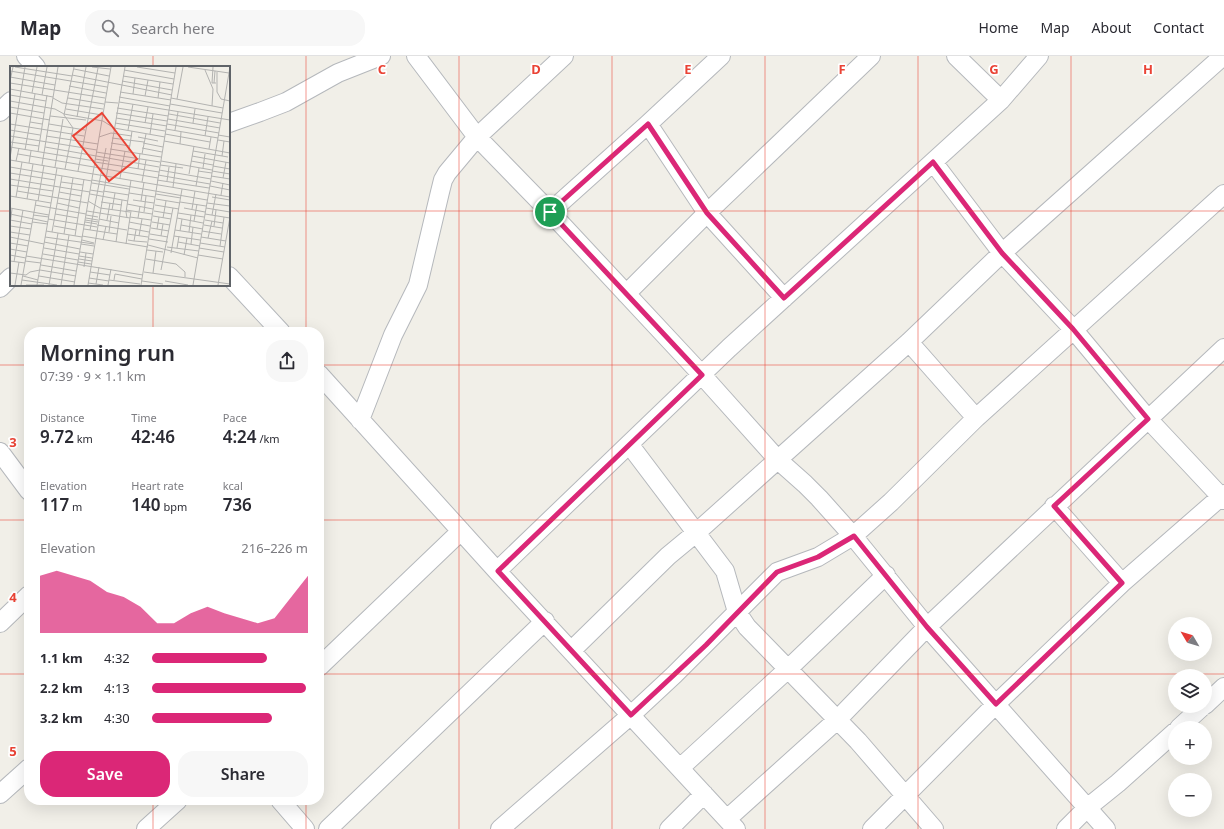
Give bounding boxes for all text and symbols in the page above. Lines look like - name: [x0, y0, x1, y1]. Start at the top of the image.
- search box: [85, 10, 365, 46]
- text: Map: [20, 15, 61, 41]
- icon: search: [99, 17, 121, 39]
- text: Search here: [131, 18, 215, 38]
- text: Home: [979, 18, 1018, 37]
- text: Map: [1040, 18, 1070, 37]
- text: About: [1092, 18, 1131, 37]
- text: Contact: [1153, 18, 1204, 37]
- text: C: [378, 60, 386, 78]
- text: D: [531, 60, 541, 78]
- text: E: [684, 60, 692, 78]
- text: F: [838, 60, 846, 78]
- text: G: [989, 60, 999, 78]
- text: H: [1143, 60, 1153, 78]
- inset map: [10, 66, 230, 286]
- pin: [533, 195, 567, 229]
- icon: arrive: [539, 201, 561, 223]
- text: Morning run: [40, 337, 175, 367]
- button: share: [266, 340, 308, 382]
- text: 07:39 · 9 × 1.1 km: [40, 367, 146, 385]
- text: Distance: [40, 410, 85, 425]
- text: Time: [131, 410, 157, 425]
- text: Pace: [223, 410, 247, 425]
- text: 9.72: [40, 425, 74, 448]
- text: 42:46: [131, 425, 175, 448]
- text: 4:24: [223, 425, 257, 448]
- text: km: [74, 431, 93, 446]
- text: /km: [257, 431, 280, 446]
- text: 3: [9, 433, 17, 451]
- text: Elevation: [40, 478, 87, 493]
- text: Heart rate: [131, 478, 184, 493]
- text: kcal: [223, 478, 243, 493]
- text: 117: [40, 493, 69, 516]
- text: 140: [131, 493, 161, 516]
- text: 736: [223, 493, 252, 516]
- text: m: [69, 499, 82, 514]
- text: bpm: [161, 499, 187, 514]
- text: Elevation: [40, 539, 96, 557]
- text: 216–226 m: [241, 539, 308, 557]
- text: 4: [9, 588, 17, 606]
- north arrow: [1168, 617, 1212, 661]
- map controls: [1168, 617, 1212, 817]
- text: 1.1 km: [40, 649, 83, 667]
- text: 4:32: [104, 649, 130, 667]
- button: layers: [1168, 669, 1212, 713]
- text: 2.2 km: [40, 679, 83, 697]
- text: 4:13: [104, 679, 130, 697]
- text: 3.2 km: [40, 709, 83, 727]
- text: 4:30: [104, 709, 130, 727]
- button: +: [1168, 721, 1212, 765]
- text: 5: [9, 742, 17, 760]
- button: Save: [40, 751, 170, 797]
- button: Share: [178, 751, 308, 797]
- button: −: [1168, 773, 1212, 817]

